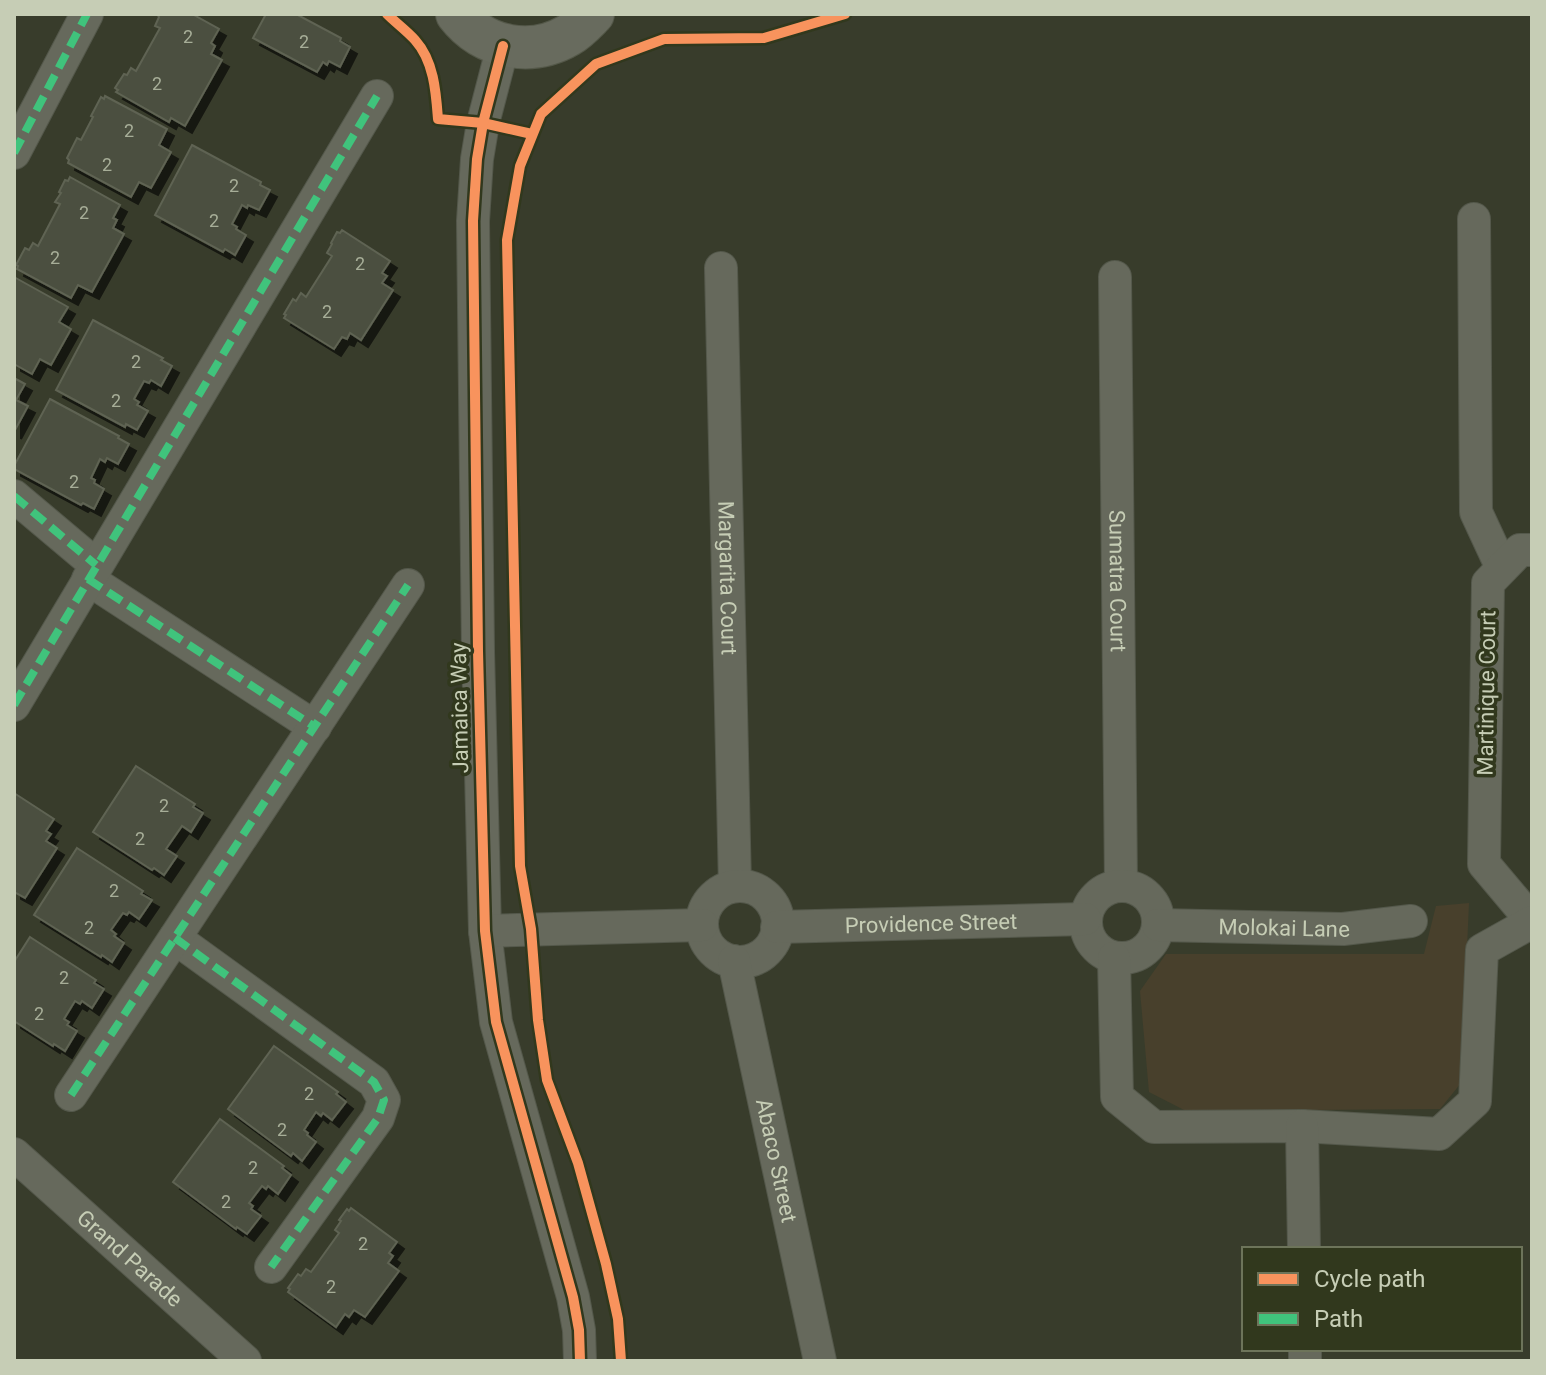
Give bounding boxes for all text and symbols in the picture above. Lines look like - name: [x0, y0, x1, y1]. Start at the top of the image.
- house number: 2: [183, 26, 193, 47]
- house number: 2: [299, 31, 309, 52]
- house number: 2: [152, 73, 162, 94]
- house number: 2: [124, 120, 134, 141]
- house number: 2: [102, 154, 112, 175]
- house number: 2: [229, 175, 239, 196]
- house number: 2: [79, 202, 89, 223]
- house number: 2: [209, 210, 219, 231]
- house number: 2: [50, 247, 60, 268]
- house number: 2: [355, 253, 365, 274]
- house number: 2: [322, 301, 332, 322]
- house number: 2: [131, 351, 141, 372]
- house number: 2: [111, 390, 121, 411]
- house number: 2: [69, 471, 79, 492]
- street label: Margarita Court: [713, 500, 742, 655]
- street label: Sumatra Court: [1104, 510, 1131, 652]
- street label: Martinique Court: [1473, 610, 1500, 776]
- street label: Jamaica Way: [446, 642, 473, 774]
- house number: 2: [159, 795, 169, 816]
- house number: 2: [135, 828, 145, 849]
- house number: 2: [109, 880, 119, 901]
- street label: Providence Street: [844, 909, 1018, 938]
- street label: Molokai Lane: [1218, 914, 1351, 943]
- house number: 2: [84, 917, 94, 938]
- house number: 2: [59, 967, 69, 988]
- house number: 2: [34, 1003, 44, 1024]
- house number: 2: [304, 1083, 314, 1104]
- street label: Abaco Street: [751, 1096, 802, 1225]
- house number: 2: [277, 1119, 287, 1140]
- house number: 2: [248, 1157, 258, 1178]
- house number: 2: [221, 1191, 231, 1212]
- street label: Grand Parade: [72, 1205, 188, 1312]
- house number: 2: [358, 1233, 368, 1254]
- legend: [1242, 1247, 1522, 1351]
- text: Cycle path: [1314, 1265, 1426, 1293]
- house number: 2: [326, 1276, 336, 1297]
- text: Path: [1314, 1305, 1363, 1333]

